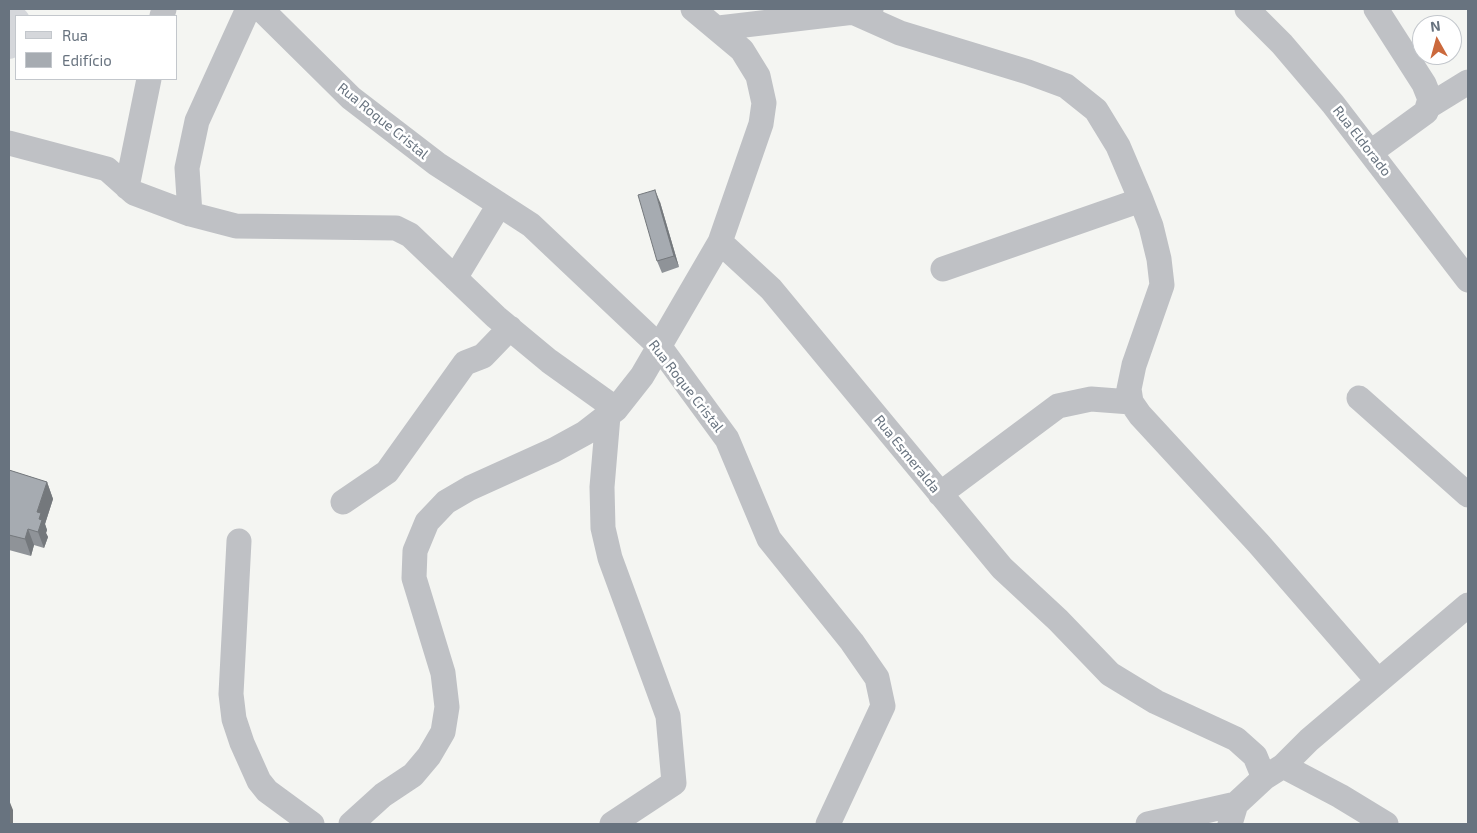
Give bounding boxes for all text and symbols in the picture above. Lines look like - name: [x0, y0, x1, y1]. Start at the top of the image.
- legend: [15, 15, 178, 80]
- north arrow: [1412, 15, 1462, 65]
- text: N: [1429, 17, 1441, 35]
- text: Rua: [62, 26, 88, 44]
- text: Edifício: [62, 51, 112, 69]
- street label: Rua Roque Cristal: [334, 79, 432, 163]
- street label: Rua Eldorado: [1329, 102, 1395, 180]
- street label: Rua Roque Cristal: [645, 337, 727, 435]
- street label: Rua Esmeralda: [870, 412, 944, 496]

